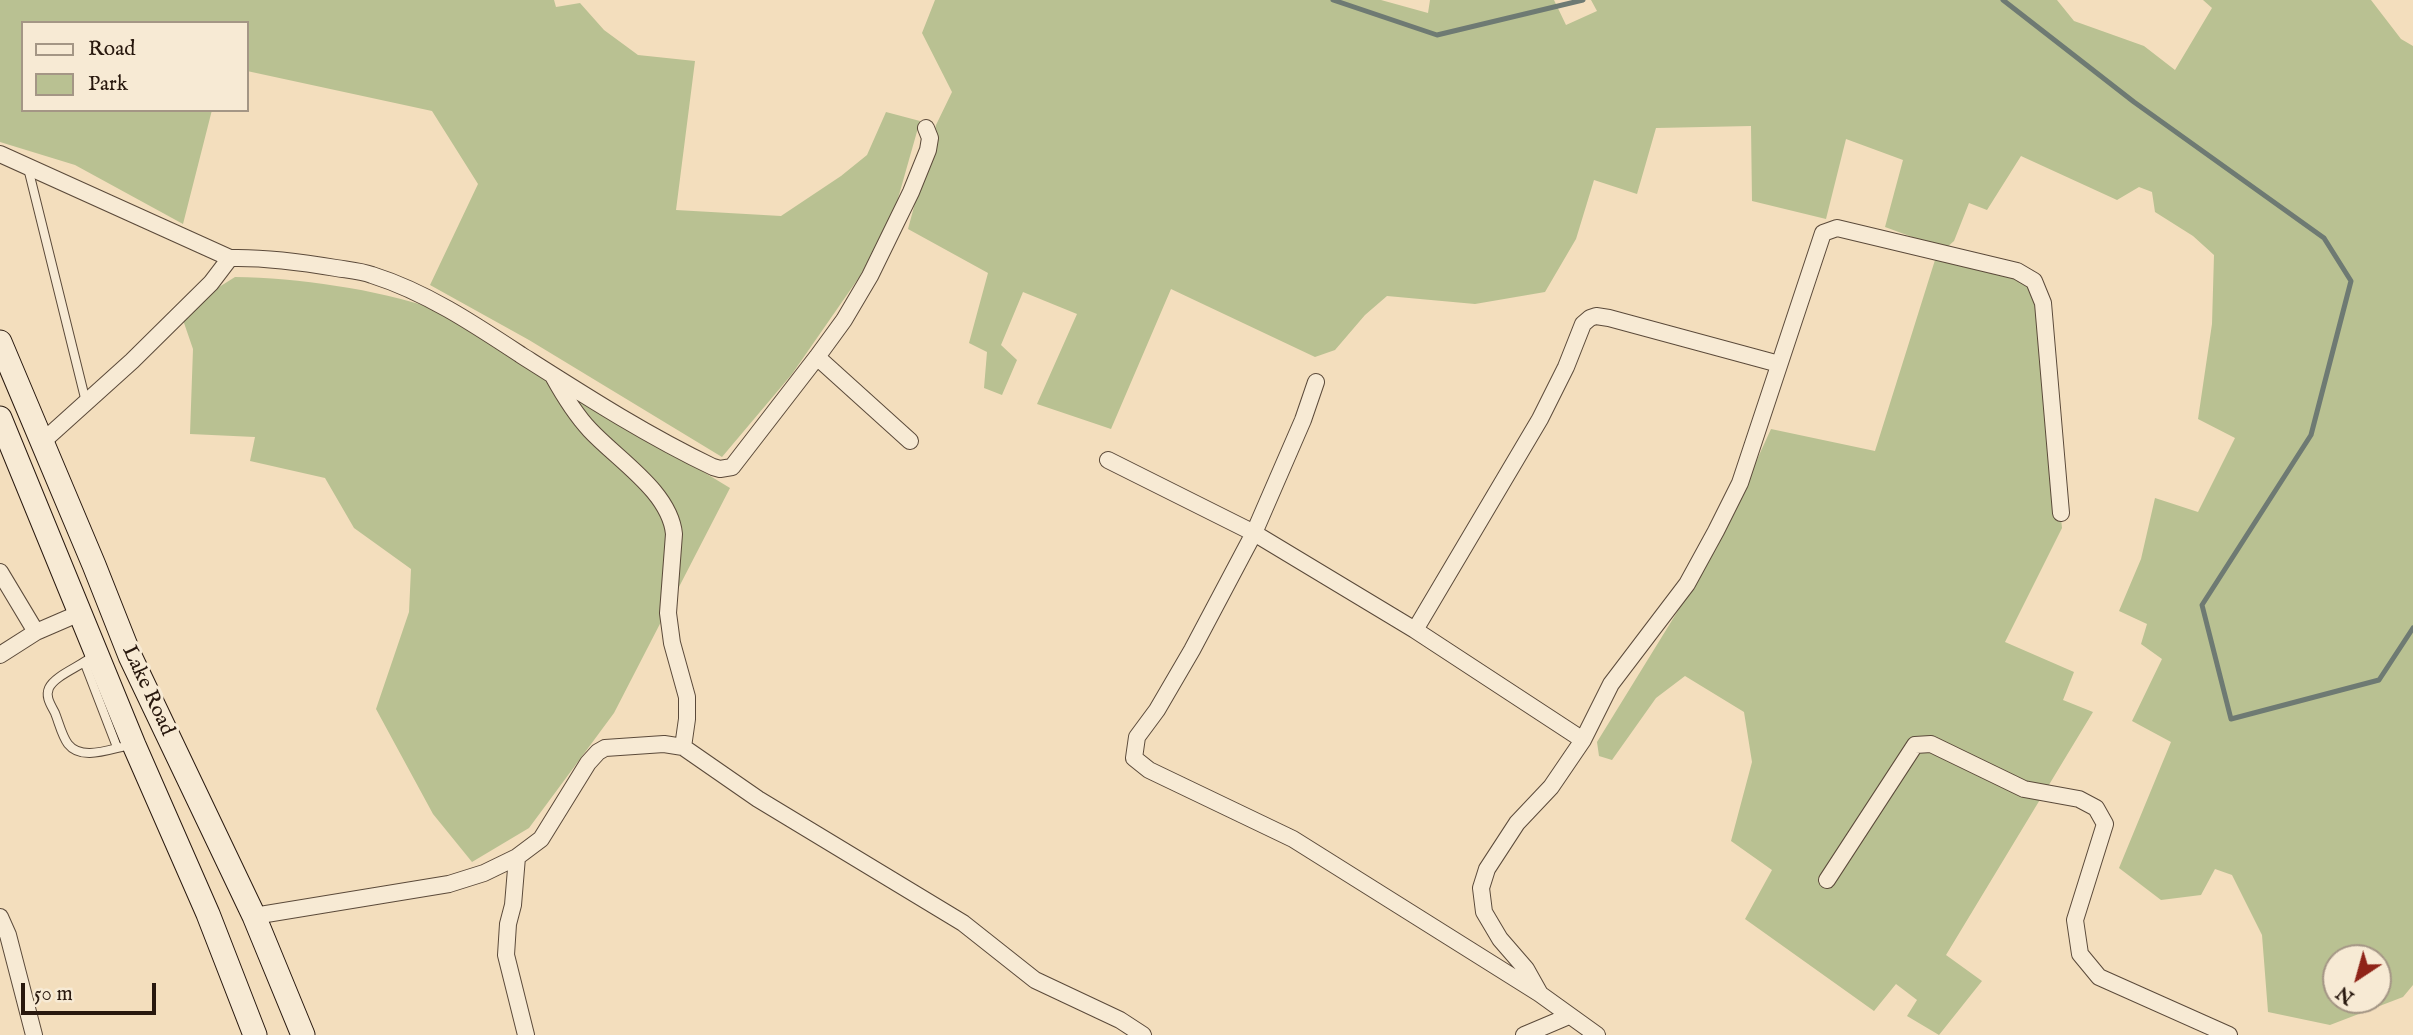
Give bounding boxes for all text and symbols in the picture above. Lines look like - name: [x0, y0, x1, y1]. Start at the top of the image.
- legend: [21, 21, 248, 112]
- text: Road: [88, 36, 135, 63]
- text: Park: [88, 71, 128, 98]
- street label: Lake Road: [115, 642, 179, 740]
- north arrow: [2322, 944, 2392, 1014]
- scale bar: [24, 968, 159, 1012]
- text: N: [2332, 980, 2360, 1009]
- text: 50 m: [34, 981, 73, 1008]

